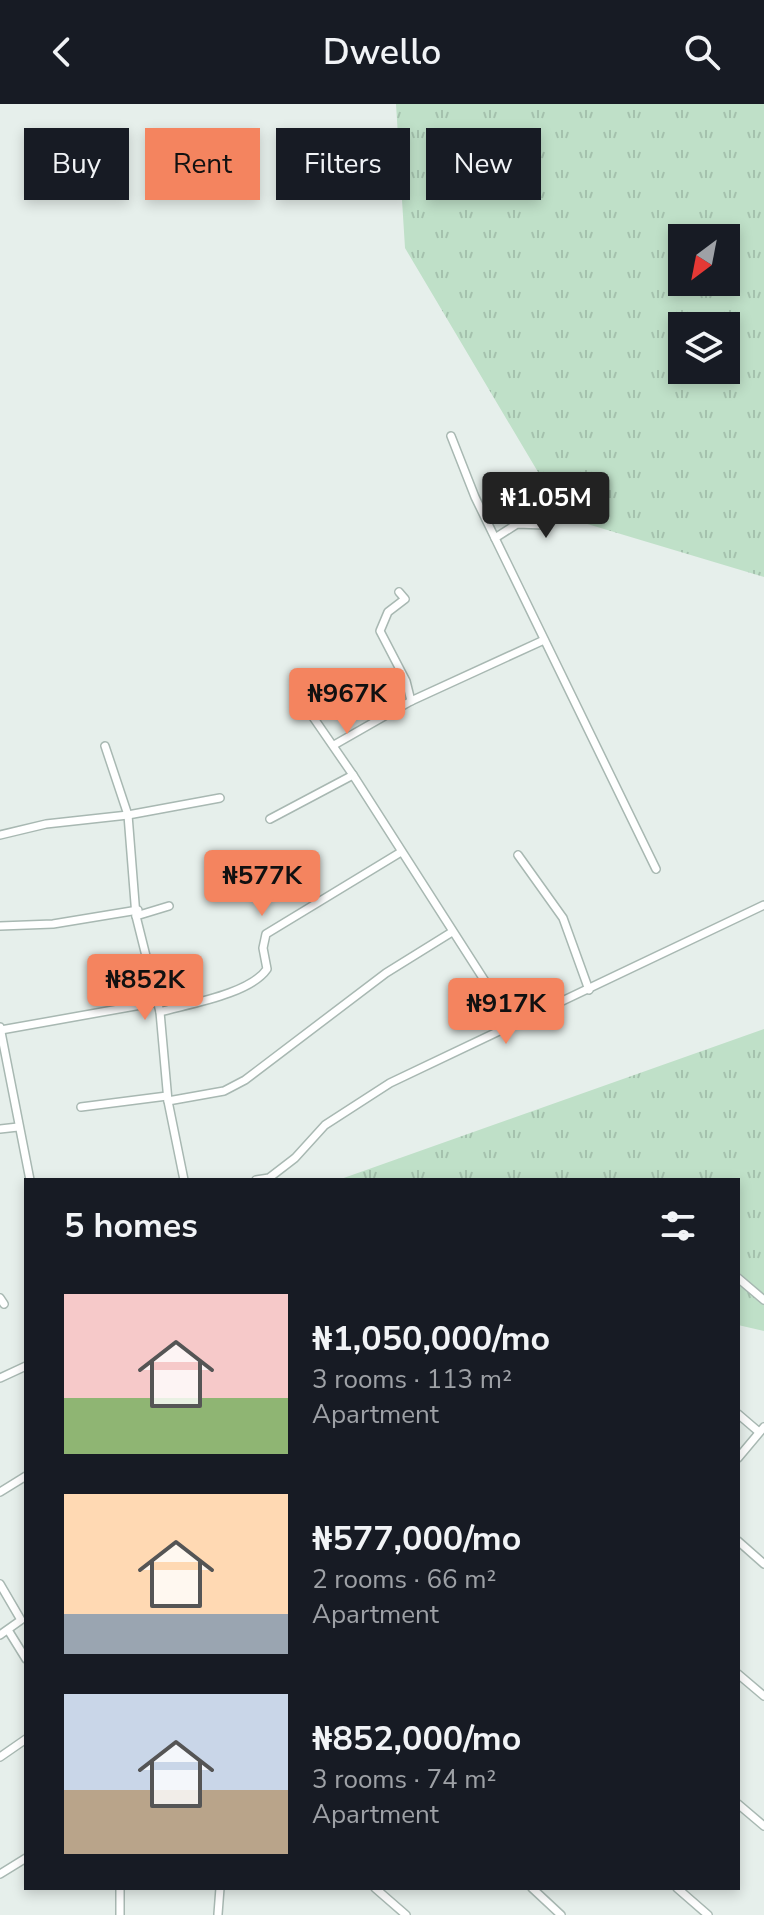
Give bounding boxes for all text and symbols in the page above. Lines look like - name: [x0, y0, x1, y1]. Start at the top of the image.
- text: Dwello: [323, 28, 441, 77]
- icon: back: [40, 30, 84, 74]
- icon: search: [680, 30, 724, 74]
- chip: Buy: [24, 128, 129, 200]
- chip: Rent: [145, 128, 260, 200]
- chip: Filters: [276, 128, 410, 200]
- chip: New: [426, 128, 541, 200]
- north arrow: [668, 224, 740, 296]
- map controls: [668, 224, 740, 384]
- button: layers: [668, 312, 740, 384]
- pin: ₦1.05M: [481, 472, 611, 540]
- text: ₦1.05M: [500, 480, 592, 515]
- pin: ₦967K: [291, 668, 403, 736]
- text: ₦967K: [307, 676, 387, 711]
- pin: ₦577K: [206, 850, 318, 918]
- text: ₦577K: [222, 858, 302, 893]
- pin: ₦852K: [89, 954, 201, 1022]
- text: ₦852K: [105, 962, 185, 997]
- pin: ₦917K: [450, 978, 562, 1046]
- text: ₦917K: [466, 986, 546, 1021]
- text: 5 homes: [64, 1203, 198, 1249]
- icon: filters: [656, 1204, 700, 1248]
- text: ₦1,050,000/mo: [312, 1316, 550, 1362]
- icon: home: [128, 1326, 224, 1422]
- text: 3 rooms · 113 m²: [312, 1362, 512, 1397]
- text: Apartment: [312, 1397, 439, 1432]
- text: ₦577,000/mo: [312, 1516, 521, 1562]
- icon: home: [128, 1526, 224, 1622]
- text: 2 rooms · 66 m²: [312, 1562, 496, 1597]
- text: Apartment: [312, 1597, 439, 1632]
- text: ₦852,000/mo: [312, 1716, 521, 1762]
- icon: home: [128, 1726, 224, 1822]
- text: 3 rooms · 74 m²: [312, 1762, 496, 1797]
- text: Apartment: [312, 1797, 439, 1832]

